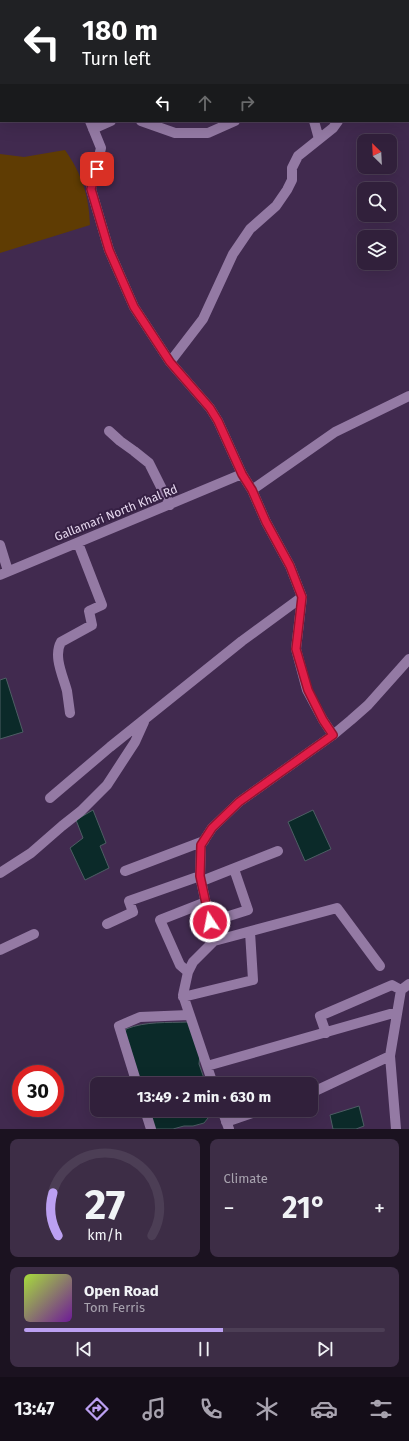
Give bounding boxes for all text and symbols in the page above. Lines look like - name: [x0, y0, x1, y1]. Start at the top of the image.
- text: 180 m: [82, 14, 158, 47]
- icon: left: [16, 16, 68, 68]
- text: Turn left: [82, 48, 151, 70]
- icon: left: [152, 92, 174, 114]
- icon: ahead: [194, 92, 216, 114]
- icon: right: [236, 92, 258, 114]
- north arrow: [357, 134, 397, 174]
- map controls: [357, 134, 397, 270]
- pin: [80, 152, 114, 186]
- icon: arrive: [86, 158, 108, 180]
- button: search: [357, 182, 397, 222]
- button: layers: [357, 230, 397, 270]
- street label: Gallamari North Khal Rd: [52, 482, 180, 544]
- position arrow: [189, 901, 231, 943]
- speed limit sign: 30: [12, 1065, 64, 1117]
- text: 13:49 · 2 min · 630 m: [137, 1088, 271, 1106]
- text: Climate: [224, 1171, 268, 1186]
- text: 27: [84, 1180, 125, 1230]
- text: 21°: [282, 1190, 326, 1226]
- text: −: [224, 1195, 235, 1222]
- text: +: [374, 1195, 385, 1222]
- text: km/h: [87, 1227, 122, 1244]
- text: Open Road: [84, 1282, 159, 1300]
- text: Tom Ferris: [84, 1300, 145, 1315]
- icon: previous: [73, 1338, 95, 1360]
- icon: pause: [193, 1338, 215, 1360]
- icon: next: [314, 1338, 336, 1360]
- icon: directions: [83, 1395, 111, 1423]
- icon: music: [140, 1395, 168, 1423]
- icon: phone: [197, 1395, 225, 1423]
- icon: climate: [253, 1395, 281, 1423]
- icon: car: [310, 1395, 338, 1423]
- icon: filters: [367, 1395, 395, 1423]
- text: 13:47: [14, 1398, 54, 1420]

